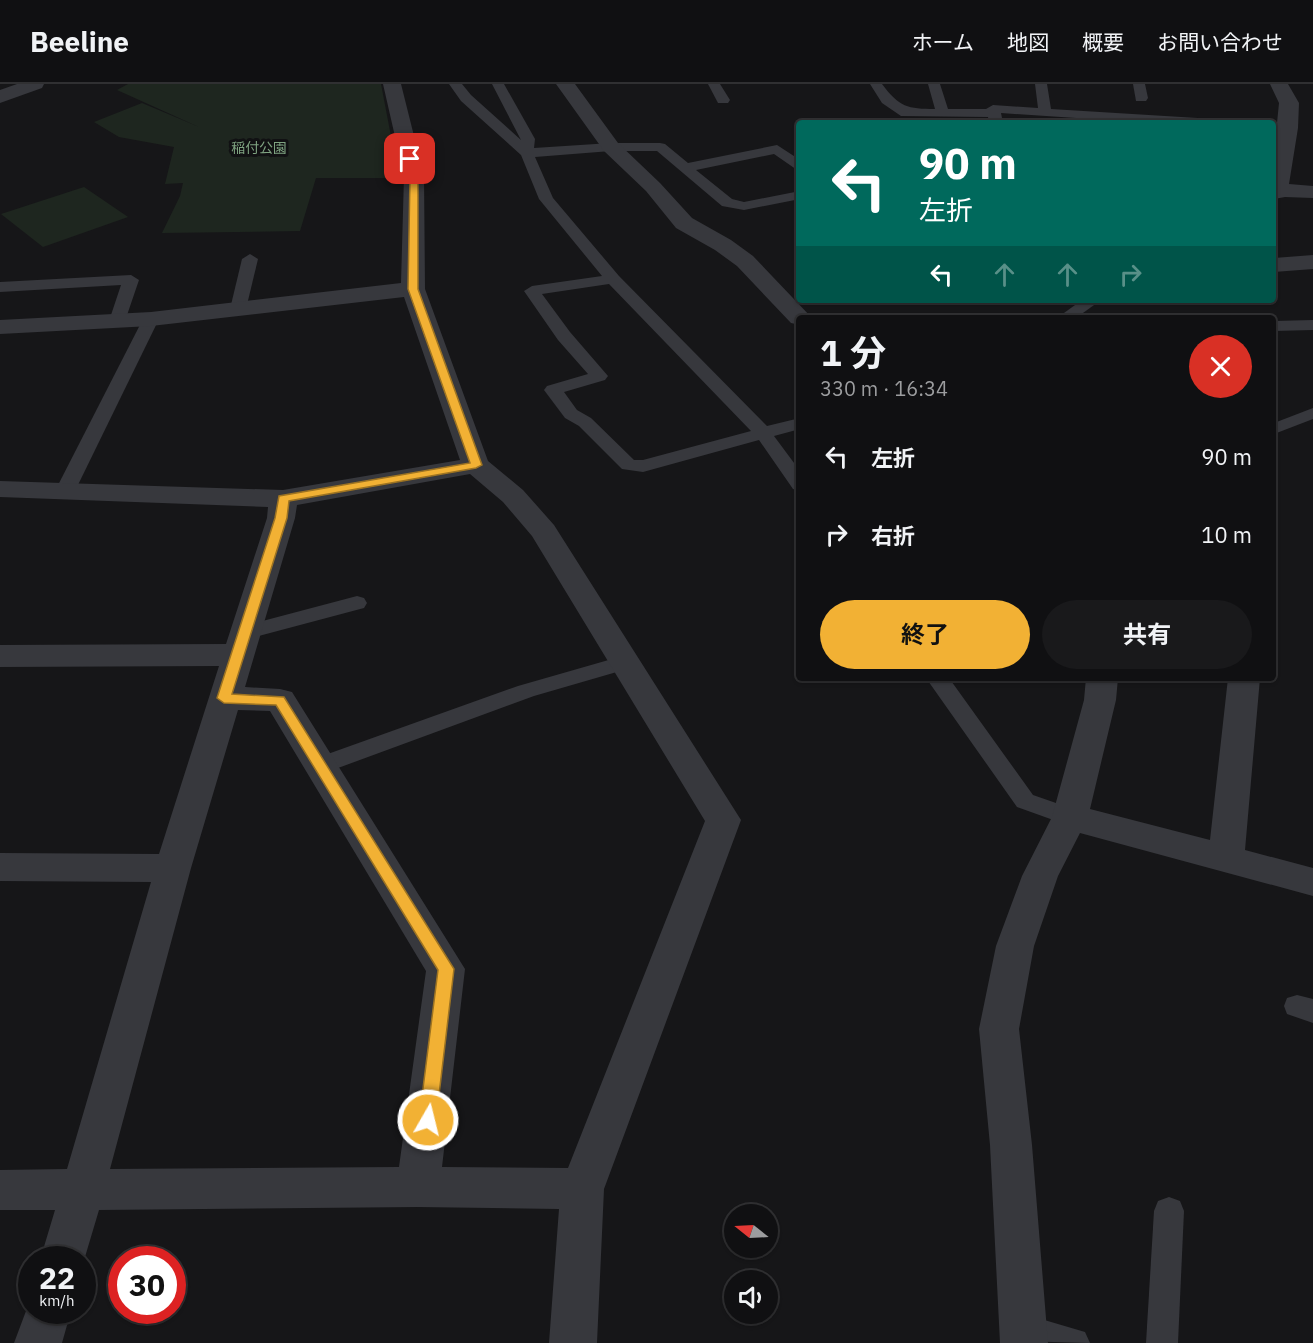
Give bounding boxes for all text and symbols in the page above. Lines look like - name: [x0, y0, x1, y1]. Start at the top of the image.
- text: Beeline: [30, 23, 129, 60]
- text: ホーム: [912, 28, 974, 56]
- text: 地図: [1007, 28, 1049, 56]
- text: 概要: [1082, 28, 1124, 56]
- text: お問い合わせ: [1157, 28, 1283, 56]
- pin: [384, 133, 435, 184]
- text: 90 m: [919, 136, 1017, 191]
- park label: 稲付公園: [231, 139, 287, 157]
- icon: arrive: [393, 142, 426, 175]
- icon: left: [820, 144, 898, 222]
- text: 左折: [919, 192, 973, 227]
- icon: left: [925, 258, 958, 291]
- icon: ahead: [988, 258, 1021, 291]
- icon: ahead: [1051, 258, 1084, 291]
- icon: right: [1114, 258, 1147, 291]
- text: 1 分: [820, 329, 886, 376]
- button: close: [1189, 335, 1252, 398]
- text: 330 m · 16:34: [820, 375, 948, 402]
- icon: left: [820, 440, 853, 473]
- text: 90 m: [1201, 442, 1252, 471]
- text: 左折: [871, 443, 915, 472]
- icon: right: [820, 518, 853, 551]
- text: 10 m: [1201, 520, 1252, 549]
- text: 右折: [871, 521, 915, 550]
- button: 終了: [820, 600, 1030, 669]
- button: 共有: [1042, 600, 1252, 669]
- position arrow: [396, 1088, 460, 1152]
- north arrow: [724, 1204, 778, 1258]
- map controls: [724, 1204, 778, 1324]
- speed limit sign: 30: [108, 1246, 186, 1324]
- text: 22: [39, 1258, 75, 1297]
- button: sound: [724, 1270, 778, 1324]
- text: km/h: [39, 1291, 75, 1310]

